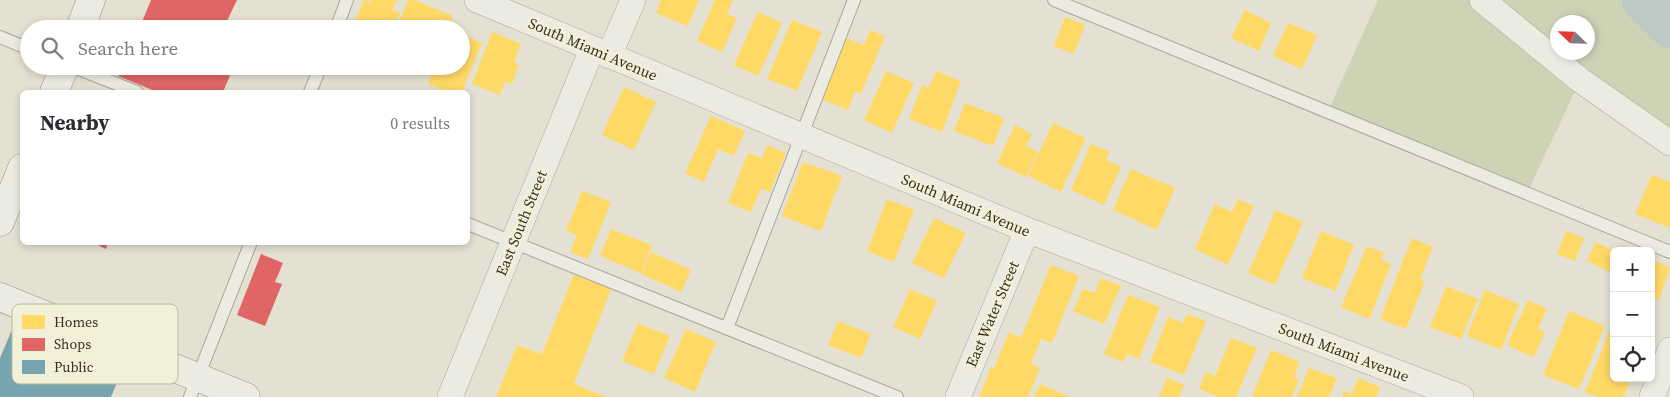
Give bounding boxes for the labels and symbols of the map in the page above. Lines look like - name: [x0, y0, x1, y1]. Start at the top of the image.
- street label: South Miami Avenue: [525, 12, 661, 86]
- north arrow: [1550, 15, 1595, 60]
- street label: East South Street: [490, 167, 552, 279]
- street label: South Miami Avenue: [898, 168, 1034, 242]
- street label: East Water Street: [960, 258, 1024, 370]
- legend: [12, 304, 178, 384]
- text: Homes: [54, 312, 98, 332]
- street label: South Miami Avenue: [1276, 317, 1413, 387]
- text: Shops: [54, 334, 91, 354]
- text: Public: [54, 357, 94, 377]

